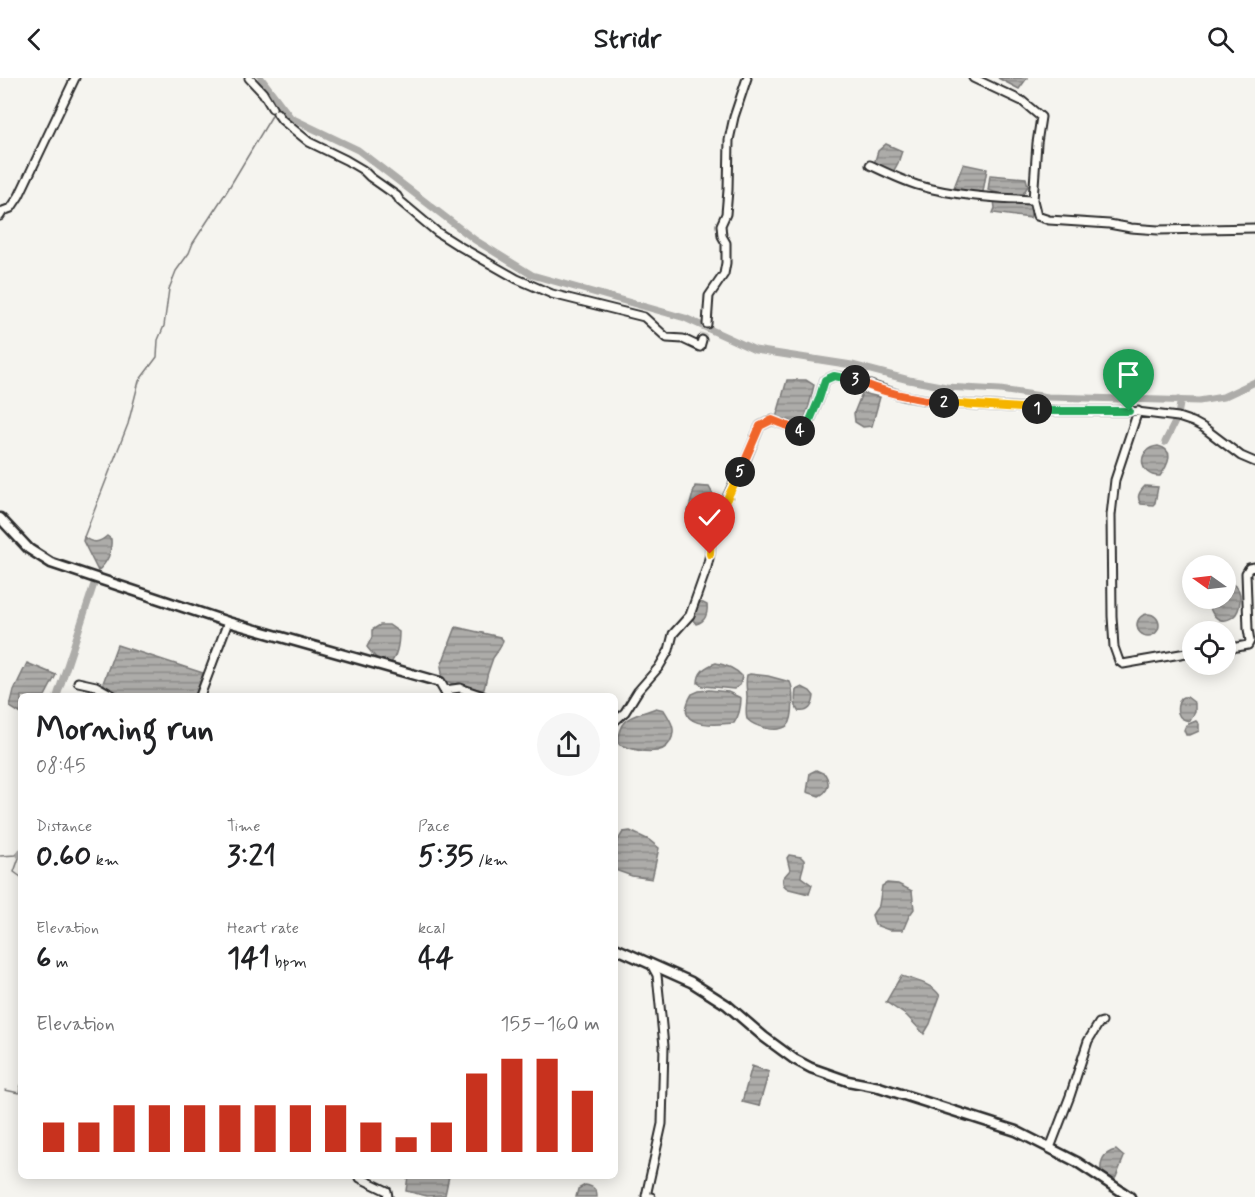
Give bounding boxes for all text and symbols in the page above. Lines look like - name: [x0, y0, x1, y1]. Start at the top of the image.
- text: Stridr: [594, 22, 661, 57]
- icon: back: [18, 23, 51, 56]
- icon: search: [1204, 23, 1237, 56]
- pin: [1103, 349, 1154, 411]
- icon: arrive: [1112, 358, 1145, 391]
- pin: 3: [840, 365, 870, 395]
- text: 3: [851, 369, 859, 390]
- pin: 2: [929, 388, 959, 418]
- text: 2: [940, 392, 948, 413]
- pin: 1: [1022, 394, 1052, 424]
- text: 1: [1033, 398, 1041, 419]
- pin: 4: [785, 416, 815, 446]
- text: 4: [795, 420, 805, 441]
- pin: 5: [725, 457, 755, 487]
- text: 5: [735, 461, 745, 482]
- pin: [684, 492, 735, 554]
- icon: check: [693, 501, 726, 534]
- north arrow: [1182, 555, 1236, 609]
- map controls: [1182, 555, 1236, 675]
- button: locate: [1182, 621, 1236, 675]
- text: Morning run: [36, 708, 214, 752]
- button: share: [537, 713, 600, 776]
- text: 08:45: [36, 753, 86, 780]
- text: Distance: [36, 816, 92, 837]
- text: Time: [227, 816, 261, 837]
- text: Pace: [418, 816, 450, 837]
- text: 0.60: [36, 837, 92, 876]
- text: 3:21: [227, 837, 276, 876]
- text: 5:35: [418, 837, 474, 876]
- text: km: [92, 850, 119, 871]
- text: /km: [474, 850, 508, 871]
- text: Elevation: [36, 918, 99, 939]
- text: Heart rate: [227, 918, 299, 939]
- text: kcal: [418, 918, 445, 939]
- text: 6: [36, 939, 51, 978]
- text: 141: [227, 939, 270, 978]
- text: 44: [418, 939, 454, 978]
- text: m: [51, 952, 68, 973]
- text: bpm: [270, 952, 307, 973]
- text: Elevation: [36, 1011, 115, 1038]
- text: 155–160 m: [501, 1011, 600, 1038]

